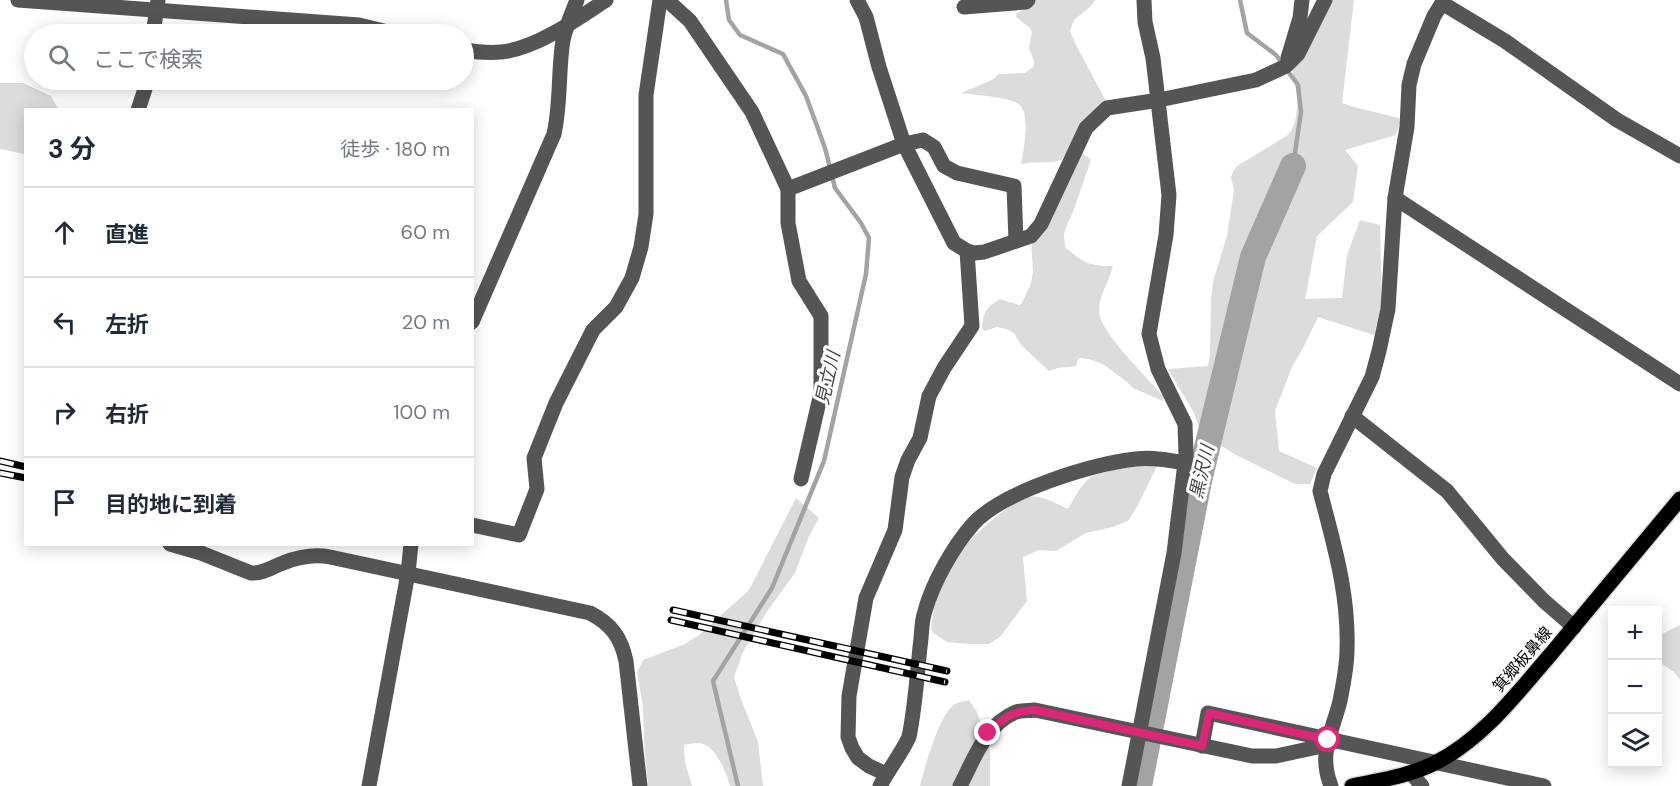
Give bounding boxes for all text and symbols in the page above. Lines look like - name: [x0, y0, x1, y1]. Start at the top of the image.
- search box: [24, 24, 474, 90]
- icon: search: [45, 41, 78, 74]
- text: ここで検索: [93, 45, 203, 74]
- text: 3 分: [48, 132, 96, 166]
- text: 徒歩 · 180 m: [340, 136, 450, 162]
- icon: ahead: [48, 216, 81, 249]
- text: 60 m: [401, 219, 450, 245]
- text: 直進: [105, 220, 149, 249]
- icon: left: [48, 306, 81, 339]
- text: 20 m: [402, 309, 450, 335]
- text: 左折: [105, 310, 149, 339]
- water label: 見立川: [810, 347, 846, 407]
- icon: right: [48, 396, 81, 429]
- text: 100 m: [393, 399, 450, 425]
- text: 右折: [105, 400, 149, 429]
- water label: 黒沢川: [1184, 441, 1220, 501]
- icon: arrive: [48, 486, 81, 519]
- text: 目的地に到着: [105, 490, 237, 519]
- map controls: [1608, 606, 1662, 768]
- button: +: [1608, 606, 1662, 660]
- street label: 箕郷板鼻線: [1488, 622, 1557, 696]
- button: −: [1608, 660, 1662, 714]
- button: layers: [1608, 714, 1662, 768]
- route end: [974, 719, 1000, 745]
- route start: [1314, 726, 1340, 752]

